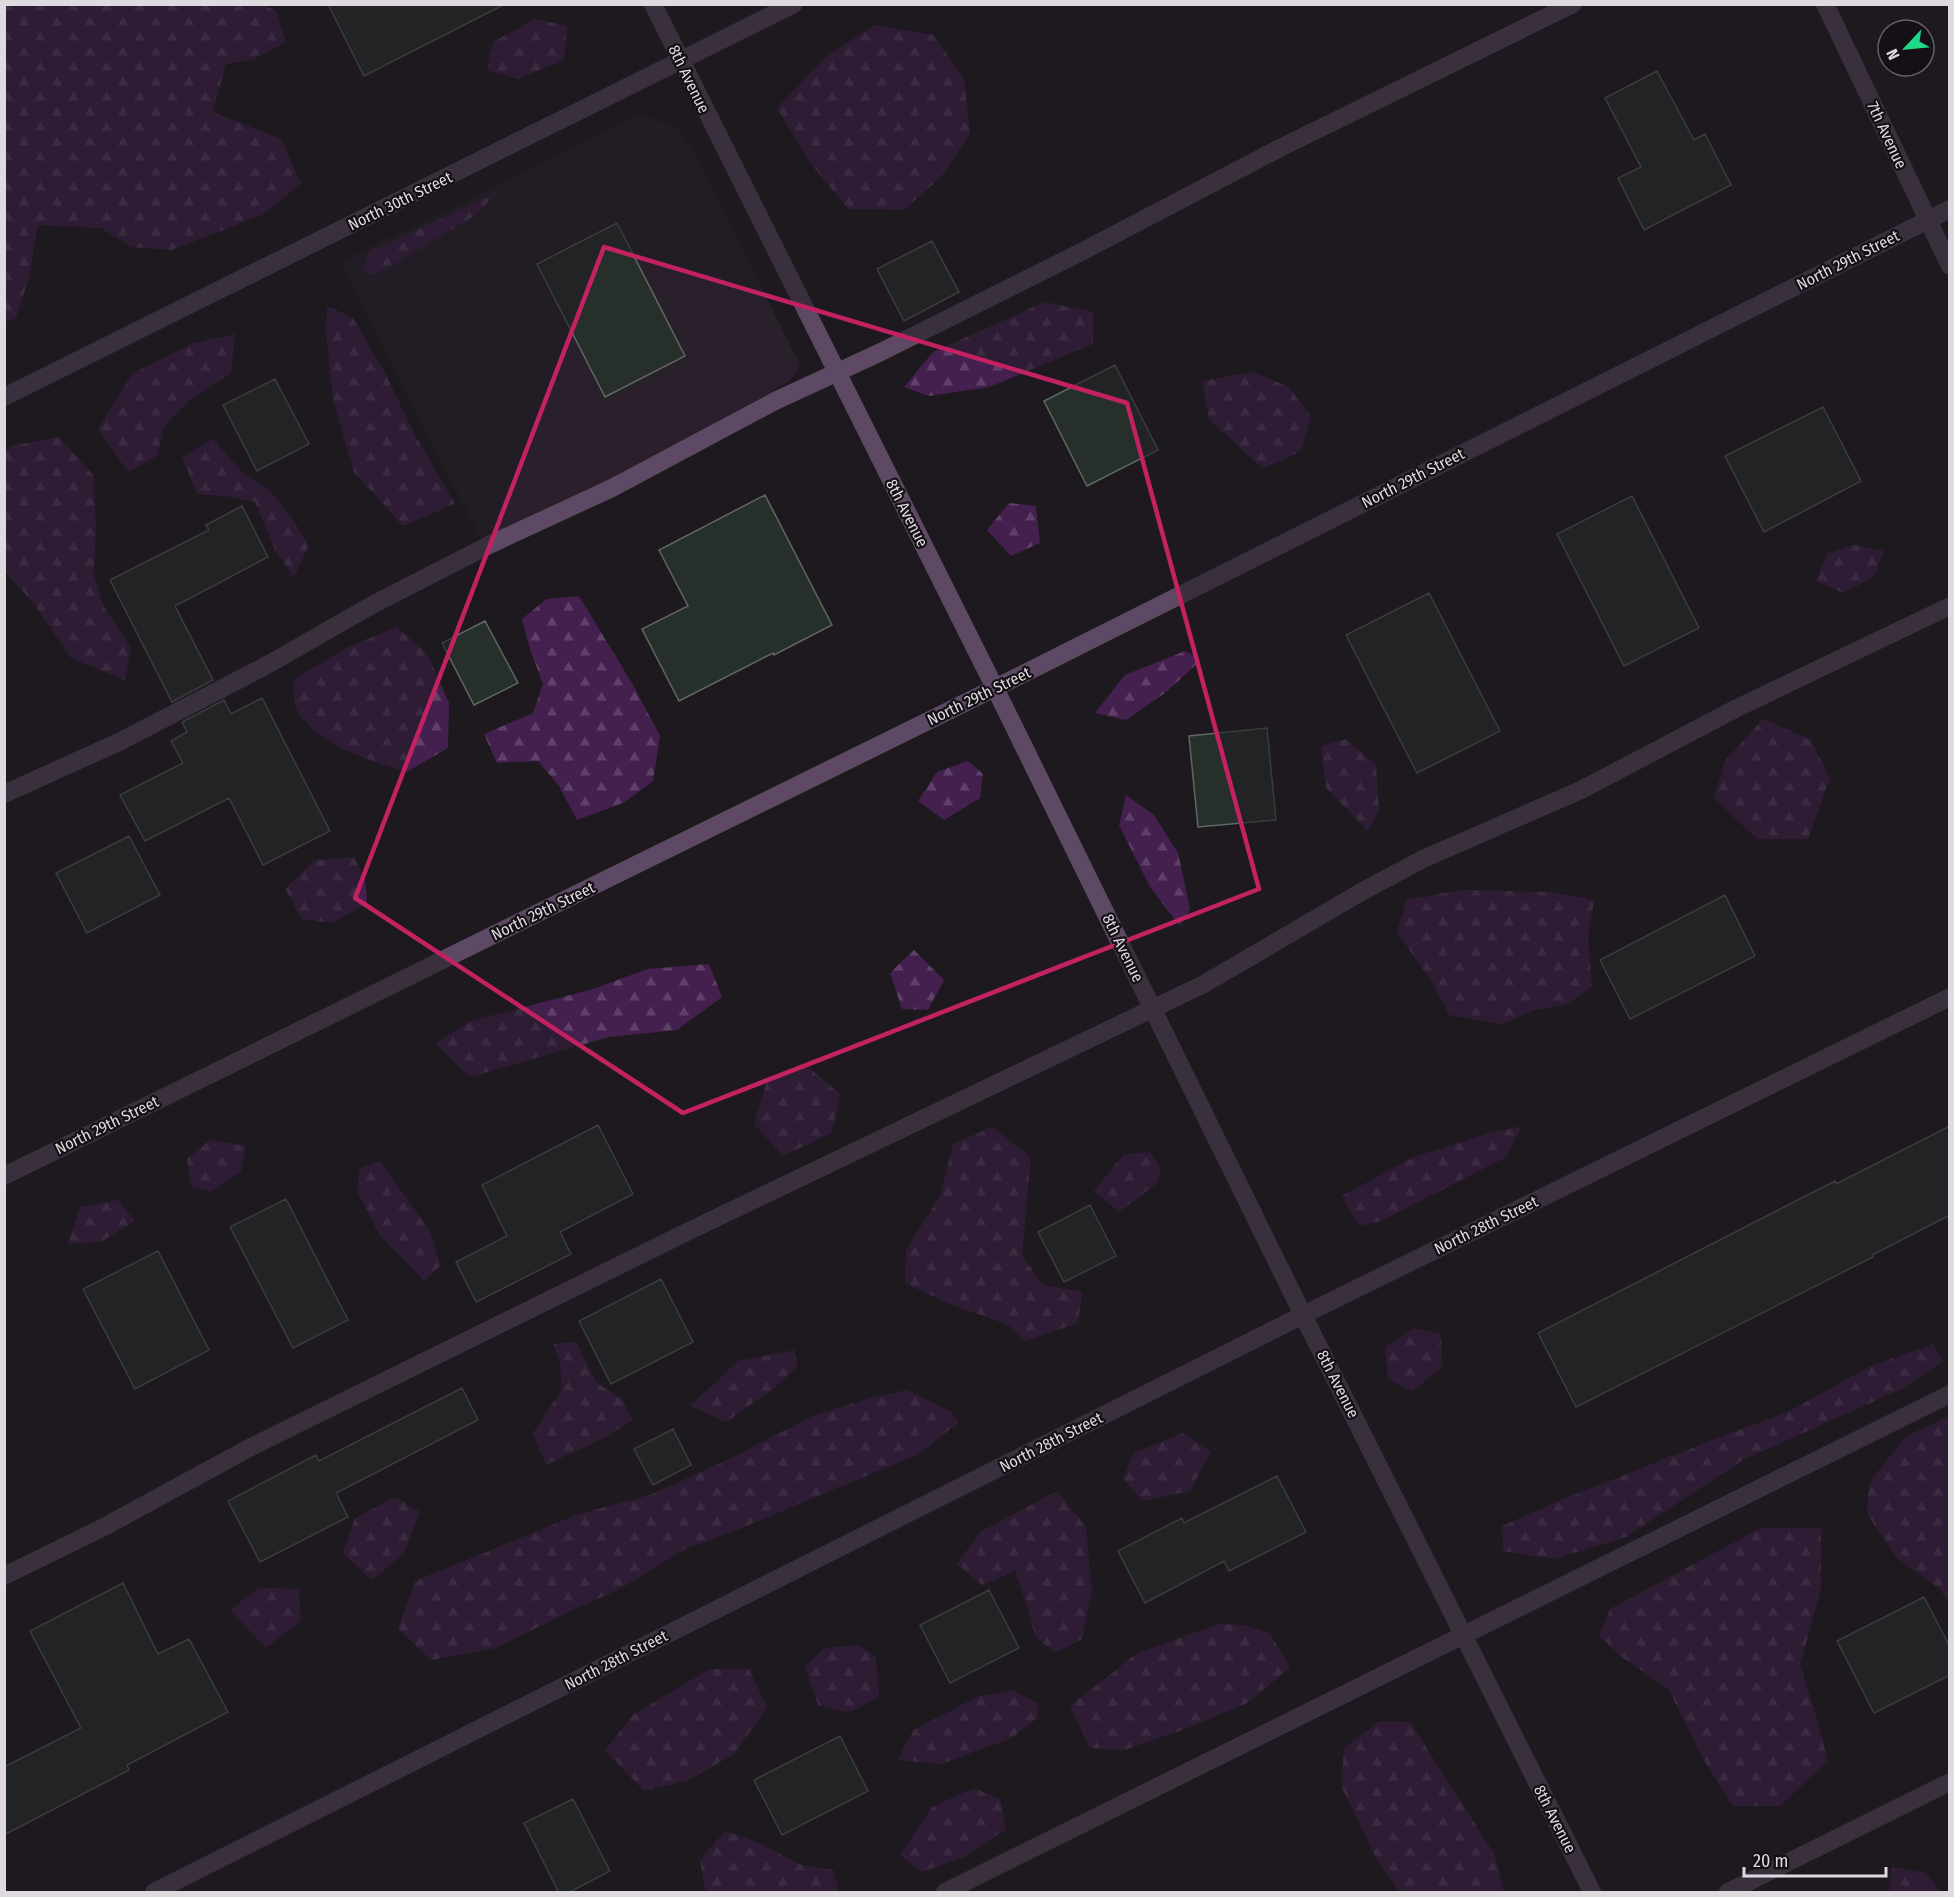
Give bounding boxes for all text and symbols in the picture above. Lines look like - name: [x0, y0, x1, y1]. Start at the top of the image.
- north arrow: [1876, 18, 1936, 78]
- street label: 8th Avenue: [664, 42, 714, 116]
- text: N: [1882, 46, 1904, 63]
- street label: 7th Avenue: [1863, 98, 1911, 172]
- street label: North 30th Street: [345, 167, 456, 234]
- street label: North 29th Street: [1794, 226, 1903, 294]
- street label: North 29th Street: [1359, 444, 1468, 512]
- street label: 8th Avenue: [882, 476, 932, 550]
- street label: North 29th Street: [924, 662, 1034, 729]
- street label: North 29th Street: [488, 877, 598, 944]
- street label: 8th Avenue: [1098, 911, 1148, 985]
- street label: North 29th Street: [52, 1091, 162, 1158]
- street label: North 28th Street: [1431, 1191, 1542, 1258]
- street label: 8th Avenue: [1313, 1347, 1363, 1421]
- street label: North 28th Street: [996, 1408, 1106, 1476]
- street label: North 28th Street: [561, 1626, 671, 1694]
- street label: 8th Avenue: [1530, 1782, 1580, 1856]
- scale bar: [1744, 1840, 1886, 1878]
- text: 20 m: [1753, 1850, 1788, 1872]

